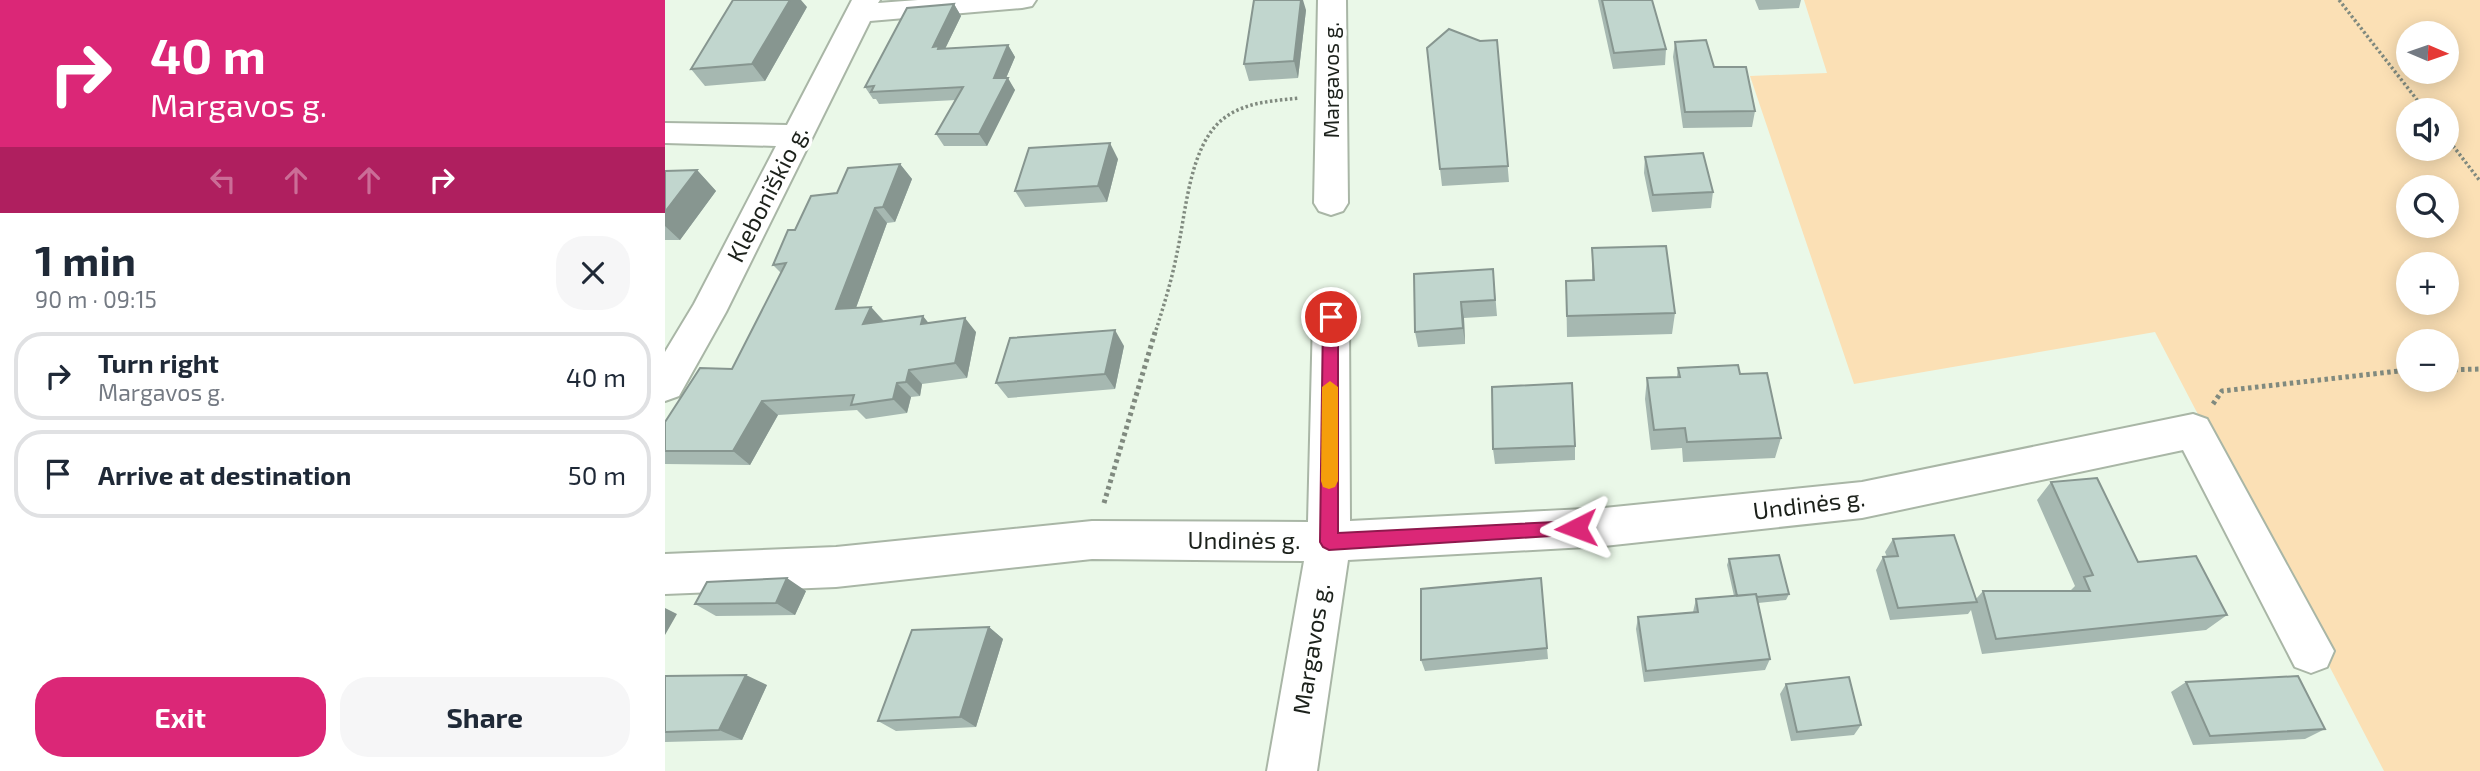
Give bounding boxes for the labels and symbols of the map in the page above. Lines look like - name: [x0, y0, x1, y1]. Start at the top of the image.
- north arrow: [2396, 21, 2459, 84]
- street label: Margavos g.: [1318, 22, 1343, 138]
- street label: Kleboniškio g.: [720, 120, 814, 267]
- pin: [1301, 287, 1361, 347]
- street label: Undinės g.: [1751, 482, 1867, 525]
- position arrow: [1539, 491, 1613, 565]
- street label: Undinės g.: [1188, 525, 1300, 554]
- street label: Margavos g.: [1286, 581, 1335, 717]

